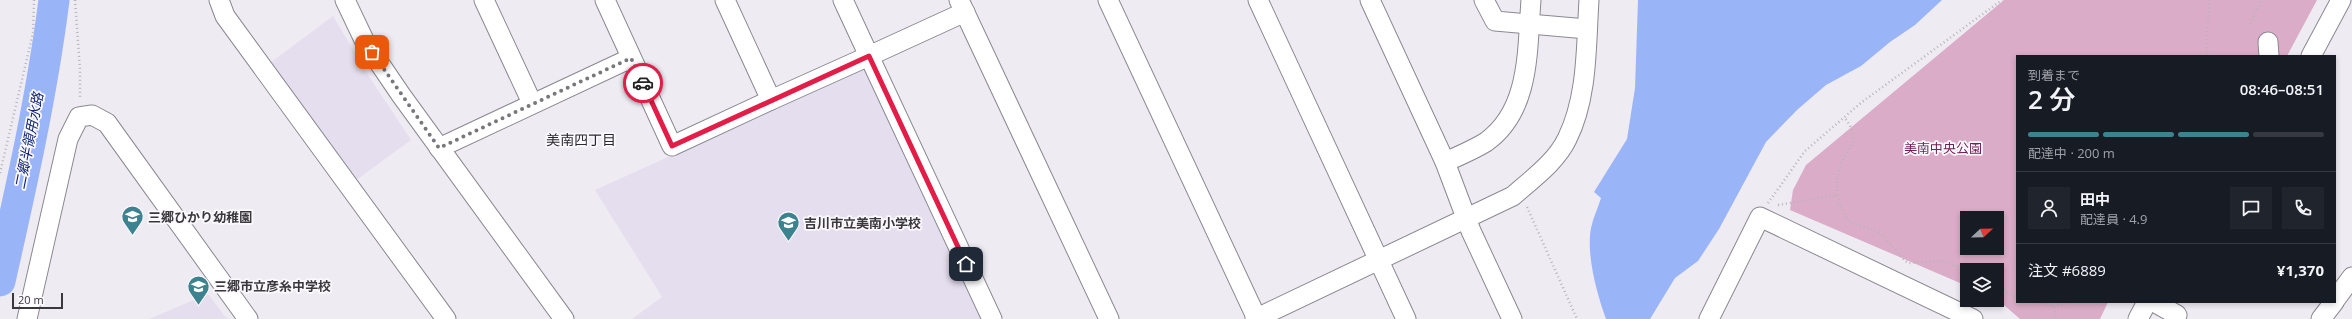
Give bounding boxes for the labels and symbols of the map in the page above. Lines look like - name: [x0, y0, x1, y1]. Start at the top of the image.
- pin: [355, 35, 389, 69]
- courier: [623, 63, 663, 103]
- water label: 二郷半領用水路: [10, 90, 47, 191]
- district label: 美南四丁目: [546, 130, 616, 149]
- park label: 美南中央公園: [1904, 139, 1982, 157]
- school or university icon: 三郷ひかり幼稚園: [120, 204, 146, 237]
- place label: 三郷ひかり幼稚園: [148, 208, 252, 226]
- school or university icon: 吉川市立美南小学校: [775, 210, 801, 243]
- north arrow: [1960, 211, 2004, 255]
- place label: 吉川市立美南小学校: [804, 214, 921, 232]
- pin: [949, 247, 983, 281]
- school or university icon: 三郷市立彦糸中学校: [185, 273, 211, 306]
- place label: 三郷市立彦糸中学校: [214, 277, 331, 295]
- scale bar: [12, 291, 63, 310]

